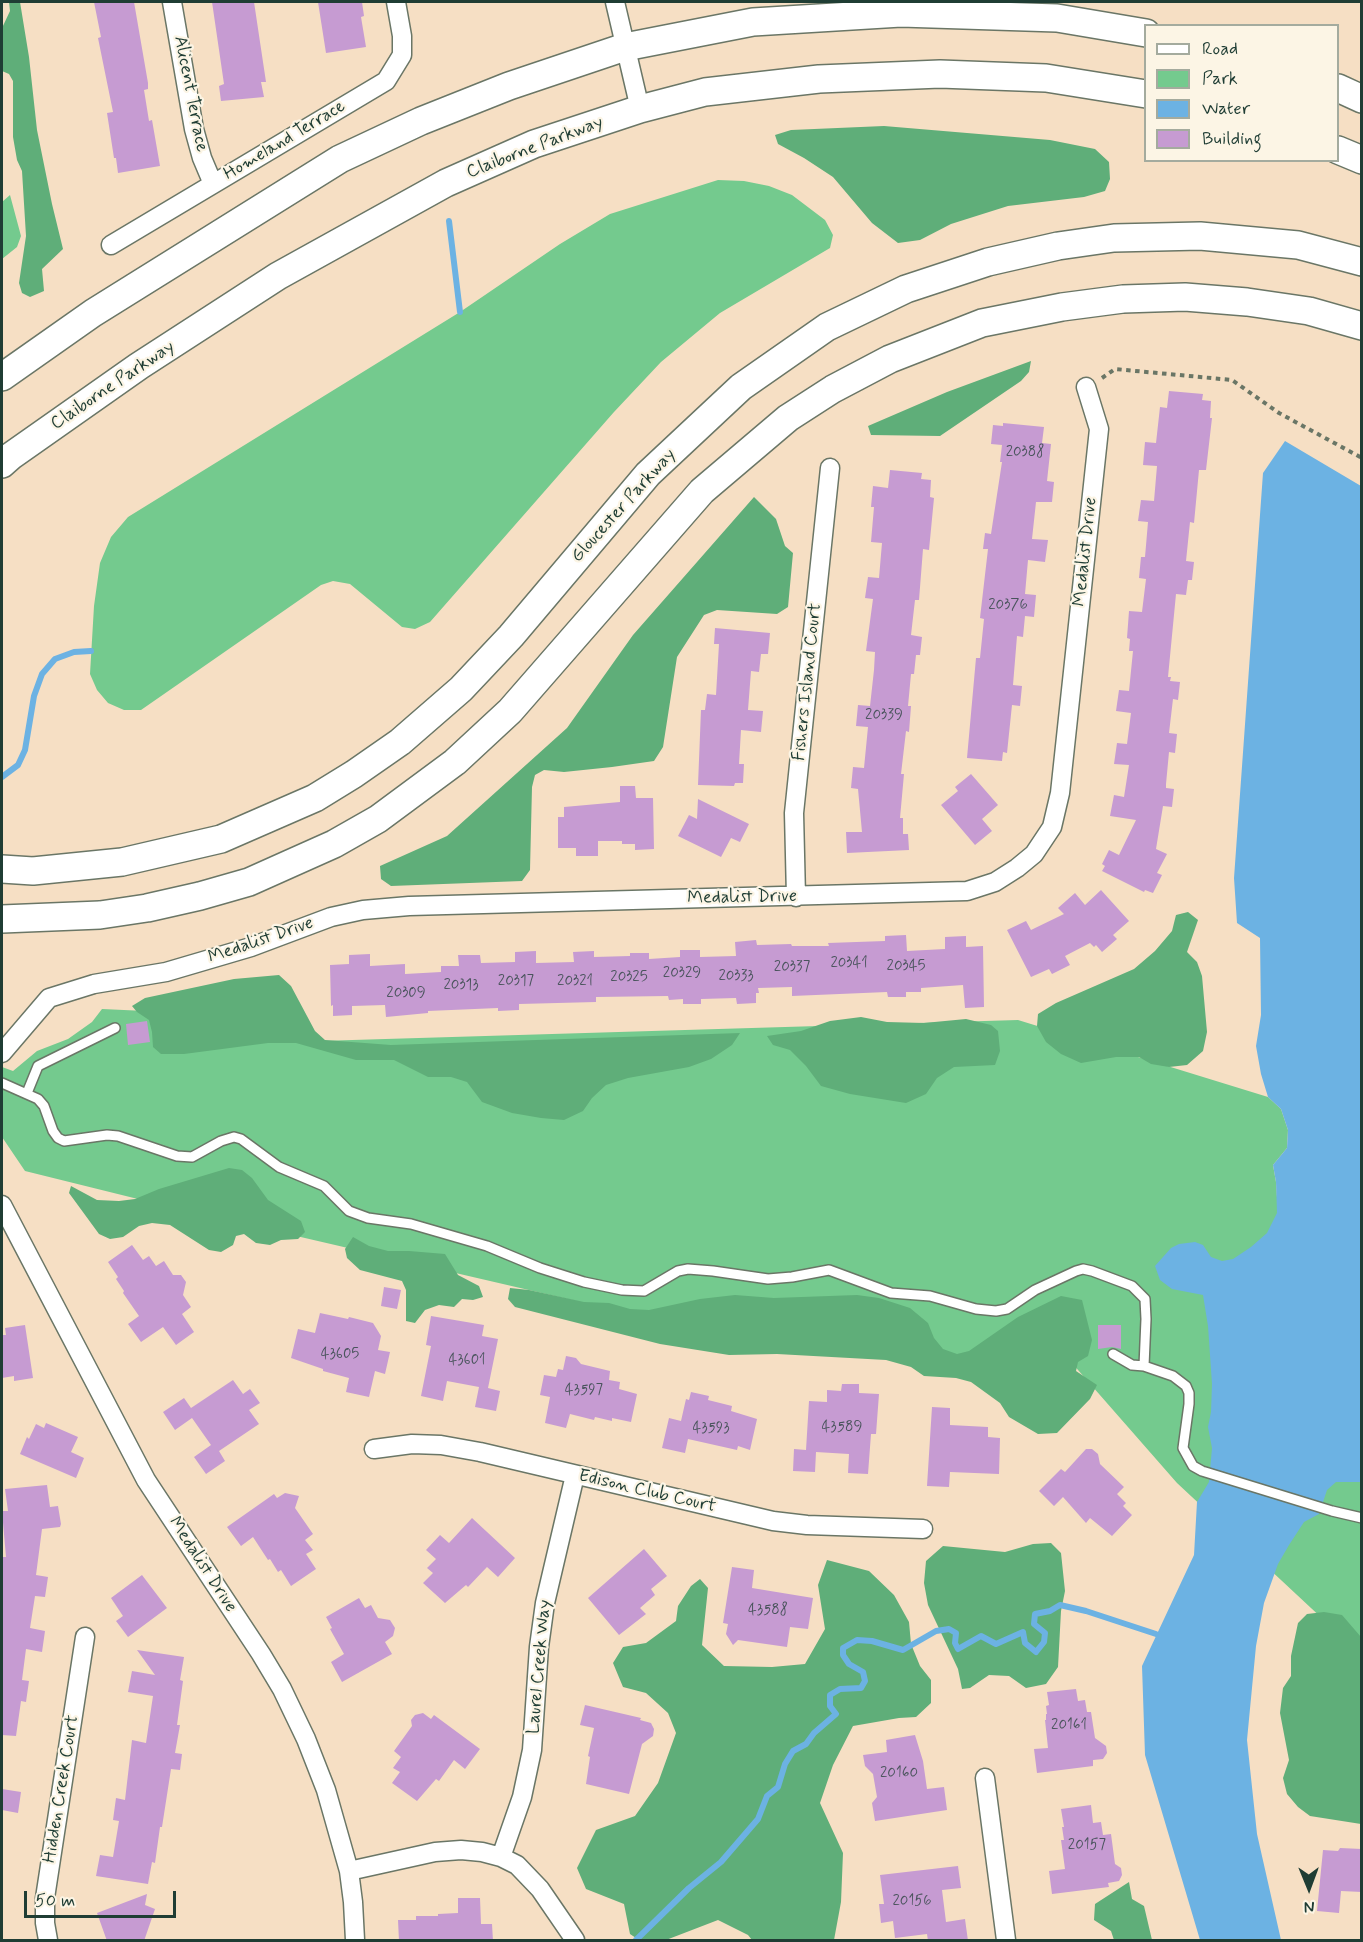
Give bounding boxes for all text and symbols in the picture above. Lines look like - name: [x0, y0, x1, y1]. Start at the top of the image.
- legend: [1144, 24, 1339, 162]
- street label: Alicent Terrace: [168, 34, 212, 154]
- text: Road: [1202, 37, 1238, 61]
- text: Park: [1202, 67, 1238, 91]
- street label: Homeland Terrace: [220, 96, 350, 186]
- text: Water: [1202, 97, 1250, 121]
- street label: Claiborne Parkway: [464, 112, 606, 184]
- text: Building: [1202, 127, 1262, 151]
- street label: Claiborne Parkway: [47, 337, 179, 435]
- house number: 20388: [1006, 444, 1044, 462]
- street label: Gloucester Parkway: [567, 445, 681, 567]
- street label: Medalist Drive: [1070, 496, 1102, 608]
- house number: 20376: [988, 597, 1028, 615]
- street label: Fishers Island Court: [789, 602, 827, 762]
- house number: 20339: [865, 707, 903, 725]
- street label: Medalist Drive: [687, 886, 797, 910]
- street label: Medalist Drive: [206, 913, 316, 969]
- house number: 20341: [830, 955, 868, 973]
- house number: 20345: [887, 958, 925, 976]
- house number: 20337: [774, 959, 810, 977]
- house number: 20329: [663, 965, 701, 983]
- house number: 20333: [718, 968, 754, 986]
- house number: 20325: [610, 969, 648, 987]
- house number: 20317: [498, 973, 534, 991]
- house number: 20321: [557, 973, 593, 991]
- house number: 20313: [443, 977, 479, 995]
- house number: 20309: [386, 985, 426, 1003]
- house number: 43605: [321, 1346, 359, 1364]
- house number: 43601: [449, 1352, 485, 1370]
- house number: 43597: [565, 1382, 603, 1400]
- house number: 43589: [822, 1419, 862, 1437]
- house number: 43593: [692, 1420, 730, 1438]
- street label: Edison Club Court: [576, 1466, 718, 1518]
- street label: Medalist Drive: [163, 1513, 241, 1617]
- street label: Laurel Creek Way: [523, 1599, 557, 1735]
- house number: 43588: [748, 1602, 788, 1620]
- street label: Hidden Creek Court: [40, 1714, 84, 1864]
- house number: 20161: [1051, 1717, 1087, 1735]
- house number: 20160: [880, 1765, 918, 1783]
- house number: 20157: [1068, 1837, 1106, 1855]
- north arrow: [1279, 1858, 1339, 1918]
- scale bar: [27, 1879, 178, 1917]
- text: 50 m: [35, 1889, 75, 1913]
- house number: 20156: [892, 1893, 932, 1911]
- text: N: [1304, 1896, 1315, 1917]

